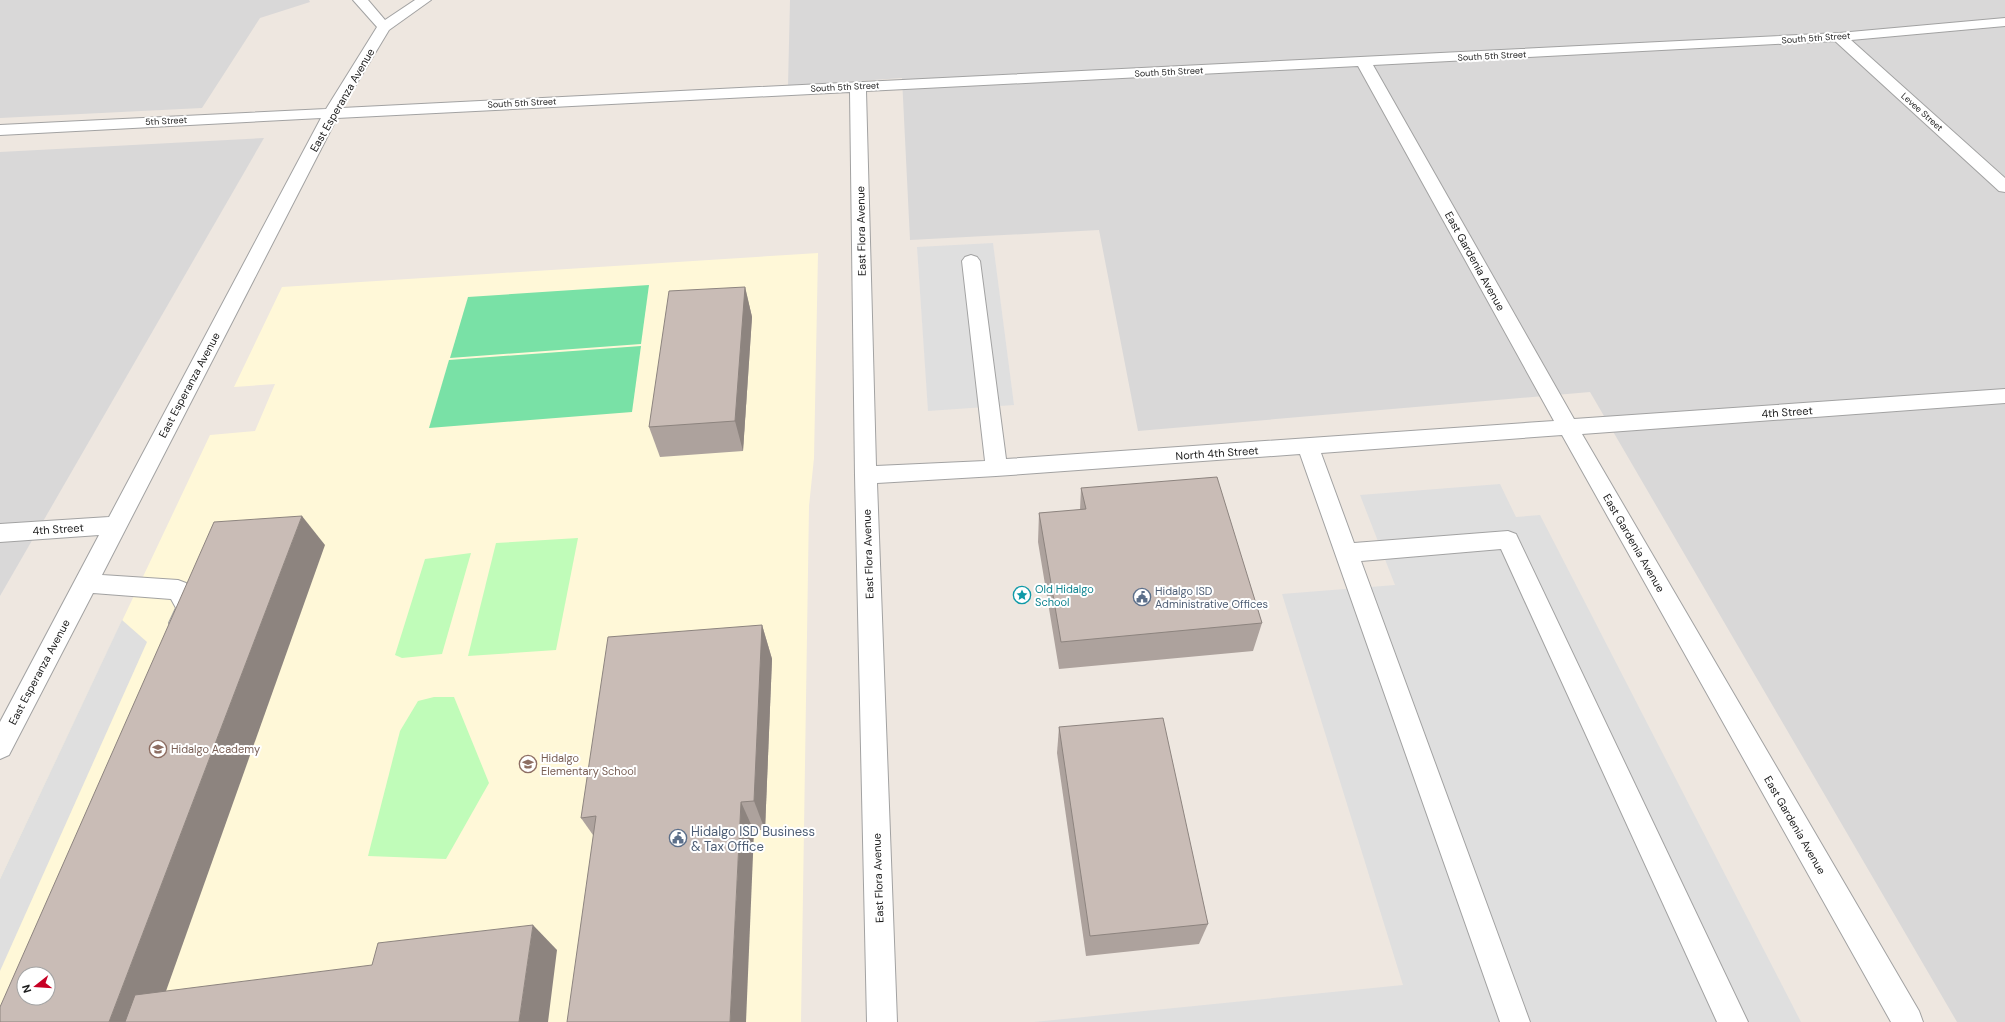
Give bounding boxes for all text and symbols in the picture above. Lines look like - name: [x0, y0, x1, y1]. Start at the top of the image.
- street label: South 5th Street: [1781, 30, 1851, 46]
- street label: East Esperanza Avenue: [307, 46, 377, 154]
- street label: South 5th Street: [1457, 48, 1527, 64]
- street label: South 5th Street: [1134, 64, 1204, 80]
- street label: South 5th Street: [810, 79, 880, 95]
- street label: Levee Street: [1899, 90, 1946, 134]
- street label: South 5th Street: [487, 95, 557, 111]
- street label: 5th Street: [145, 114, 188, 128]
- street label: East Flora Avenue: [853, 186, 869, 276]
- street label: East Gardenia Avenue: [1442, 209, 1508, 313]
- street label: East Esperanza Avenue: [155, 330, 223, 440]
- street label: 4th Street: [1761, 403, 1813, 421]
- street label: North 4th Street: [1175, 443, 1259, 463]
- street label: East Gardenia Avenue: [1600, 491, 1668, 595]
- street label: East Flora Avenue: [859, 509, 877, 599]
- street label: 4th Street: [32, 520, 84, 538]
- place label: Old Hidalgo School: [1035, 582, 1094, 609]
- place label: Hidalgo ISD Administrative Offices: [1155, 584, 1268, 611]
- place icon: Old Hidalgo School: [1012, 585, 1032, 605]
- public building icon: Hidalgo ISD Administrative Offices: [1132, 587, 1152, 607]
- street label: East Esperanza Avenue: [5, 617, 73, 727]
- school or university icon: Hidalgo Academy: [148, 739, 168, 759]
- place label: Hidalgo Academy: [171, 742, 260, 756]
- place label: Hidalgo Elementary School: [541, 751, 636, 778]
- school or university icon: Hidalgo Elementary School: [518, 754, 538, 774]
- street label: East Gardenia Avenue: [1761, 773, 1829, 877]
- place label: Hidalgo ISD Business & Tax Office: [691, 823, 815, 855]
- public building icon: Hidalgo ISD Business & Tax Office: [668, 828, 688, 848]
- street label: East Flora Avenue: [869, 833, 887, 923]
- north arrow: [16, 966, 56, 1006]
- text: N: [19, 983, 34, 995]

